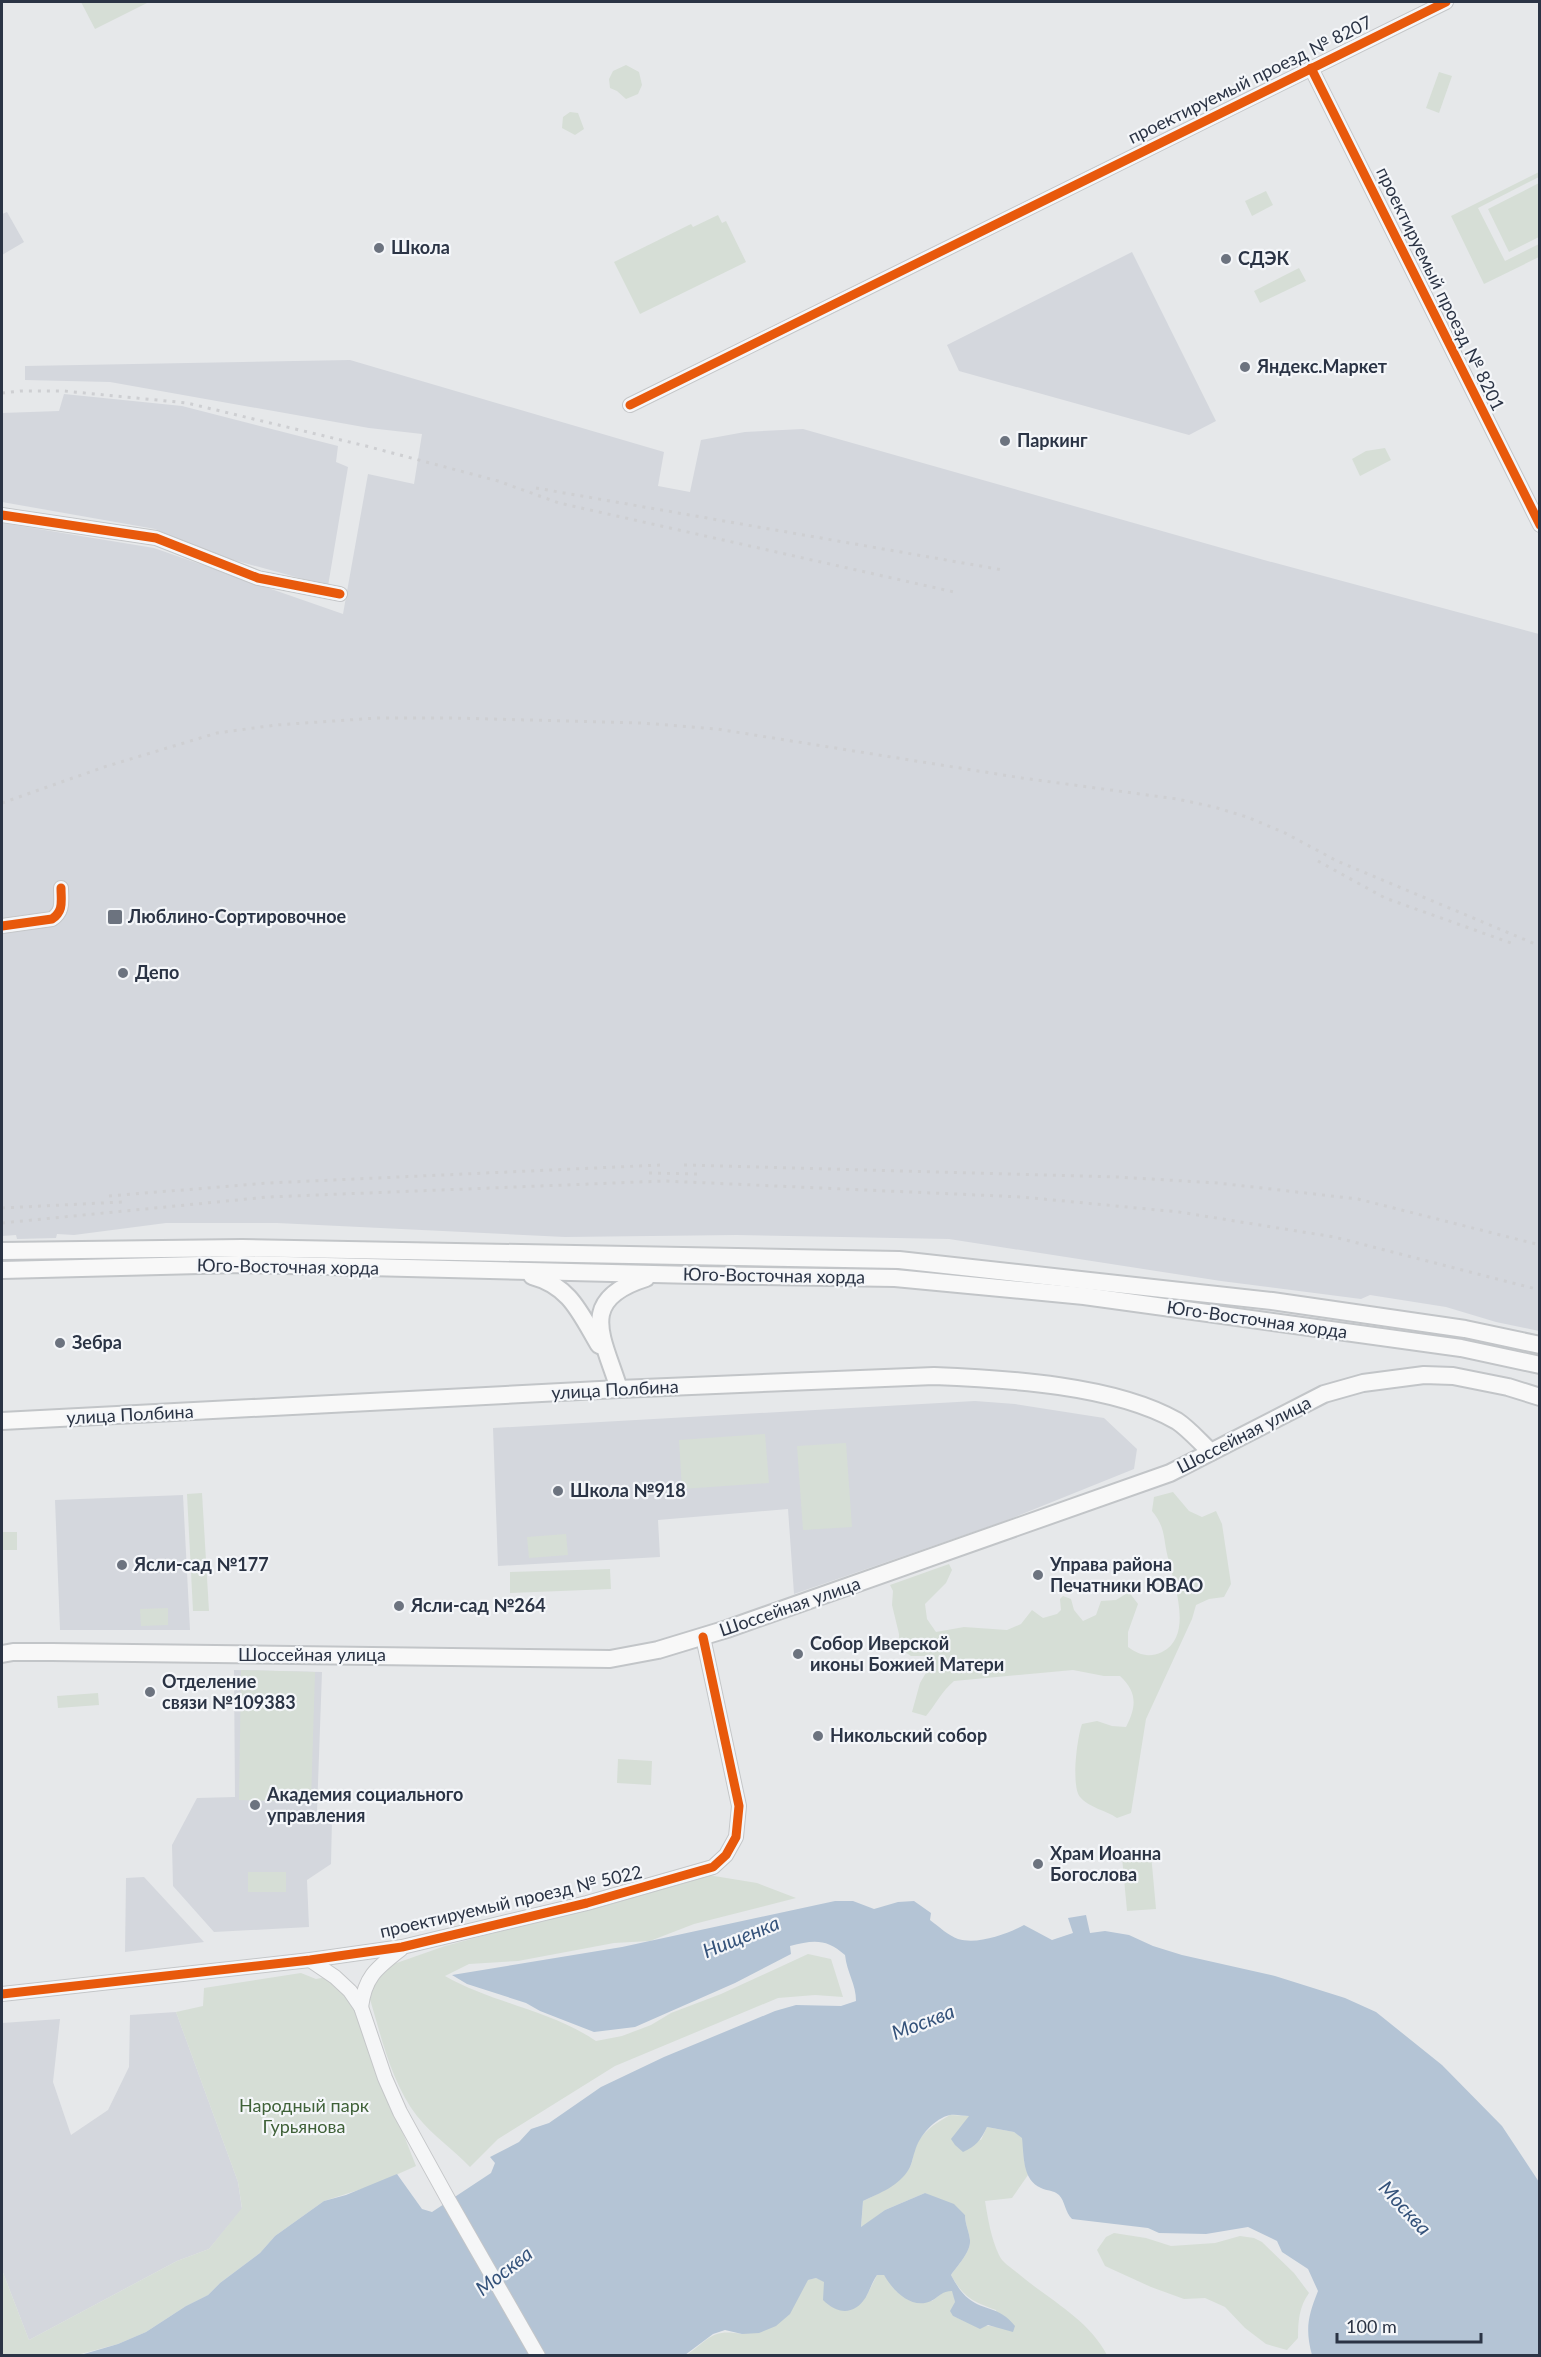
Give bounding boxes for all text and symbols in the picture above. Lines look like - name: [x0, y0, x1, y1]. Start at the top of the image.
- street label: проектируемый проезд № 8207: [1124, 10, 1375, 148]
- street label: проектируемый проезд № 8201: [1372, 163, 1510, 414]
- place label: Школа: [391, 236, 450, 258]
- marker: Школа: [372, 241, 386, 255]
- place label: СДЭК: [1238, 247, 1289, 269]
- marker: СДЭК: [1219, 252, 1233, 266]
- place label: Яндекс.Маркет: [1256, 355, 1388, 377]
- marker: Яндекс.Маркет: [1238, 360, 1252, 374]
- place label: Паркинг: [1017, 429, 1088, 451]
- marker: Паркинг: [998, 434, 1012, 448]
- place label: Люблино-Сортировочное: [127, 905, 347, 927]
- marker: Люблино-Сортировочное: [106, 908, 124, 926]
- place label: Депо: [135, 961, 179, 983]
- marker: Депо: [116, 966, 130, 980]
- street label: Юго-Восточная хорда: [197, 1253, 379, 1279]
- street label: Юго-Восточная хорда: [683, 1262, 865, 1288]
- street label: Юго-Восточная хорда: [1165, 1295, 1349, 1343]
- place label: Зебра: [72, 1331, 122, 1353]
- marker: Зебра: [53, 1336, 67, 1350]
- street label: улица Полбина: [551, 1375, 679, 1403]
- street label: Шоссейная улица: [1173, 1391, 1314, 1477]
- street label: улица Полбина: [66, 1400, 194, 1428]
- place label: Школа №918: [570, 1479, 686, 1501]
- marker: Школа №918: [551, 1484, 565, 1498]
- place label: Ясли-сад №177: [133, 1553, 269, 1575]
- place label: Управа района Печатники ЮВАО: [1049, 1553, 1203, 1596]
- marker: Ясли-сад №177: [115, 1558, 129, 1572]
- marker: Управа района Печатники ЮВАО: [1031, 1568, 1045, 1582]
- street label: Шоссейная улица: [716, 1572, 863, 1641]
- place label: Ясли-сад №264: [410, 1594, 546, 1616]
- marker: Ясли-сад №264: [392, 1599, 406, 1613]
- place label: Собор Иверской иконы Божией Матери: [810, 1632, 1004, 1675]
- street label: Шоссейная улица: [238, 1643, 386, 1665]
- marker: Собор Иверской иконы Божией Матери: [791, 1647, 805, 1661]
- place label: Отделение связи №109383: [162, 1670, 296, 1713]
- marker: Отделение связи №109383: [143, 1685, 157, 1699]
- place label: Никольский собор: [830, 1724, 987, 1746]
- marker: Никольский собор: [811, 1729, 825, 1743]
- place label: Академия социального управления: [266, 1783, 463, 1826]
- marker: Академия социального управления: [248, 1798, 262, 1812]
- place label: Храм Иоанна Богослова: [1050, 1842, 1161, 1885]
- marker: Храм Иоанна Богослова: [1031, 1857, 1045, 1871]
- street label: проектируемый проезд № 5022: [377, 1860, 644, 1942]
- water label: Нищенка: [699, 1910, 782, 1962]
- water label: Москва: [888, 1998, 957, 2044]
- park label: Народный парк Гурьянова: [239, 2094, 370, 2137]
- water label: Москва: [1375, 2175, 1437, 2239]
- water label: Москва: [470, 2241, 537, 2300]
- scale bar: [1337, 2306, 1481, 2344]
- text: 100 m: [1346, 2315, 1397, 2337]

